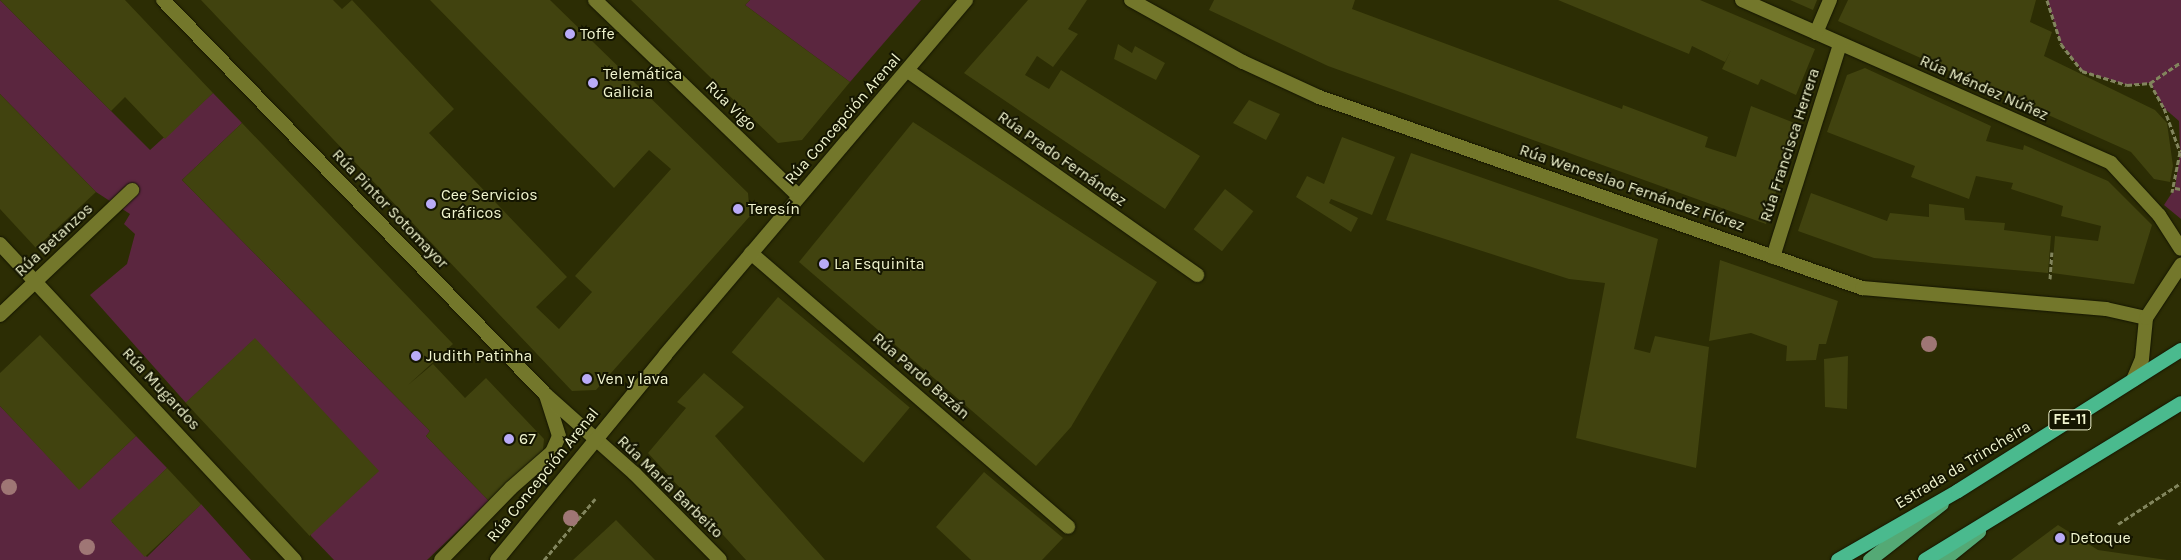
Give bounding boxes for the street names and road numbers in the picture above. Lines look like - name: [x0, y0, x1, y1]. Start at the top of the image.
- street label: Rúa Concepción Arenal: [781, 49, 905, 189]
- street label: Rúa Méndez Núñez: [1917, 51, 2051, 125]
- street label: Rúa Francisca Herrera: [1756, 66, 1824, 224]
- street label: Rúa Vigo: [701, 77, 761, 135]
- street label: Rúa Prado Fernández: [994, 107, 1130, 211]
- street label: Rúa Wenceslao Fernández Flórez: [1517, 140, 1747, 236]
- street label: Rúa Pintor Sotomayor: [328, 145, 452, 273]
- street label: Rúa Betanzos: [11, 199, 97, 281]
- street label: Rúa Pardo Bazán: [869, 329, 973, 423]
- street label: Rúa Mugardos: [118, 344, 204, 434]
- street label: Rúa Concepción Arenal: [483, 404, 603, 546]
- road number: FE-11: [2048, 408, 2092, 432]
- street label: Estrada da Trincheira: [1892, 417, 2034, 513]
- street label: Rúa María Barbeito: [613, 432, 727, 542]

